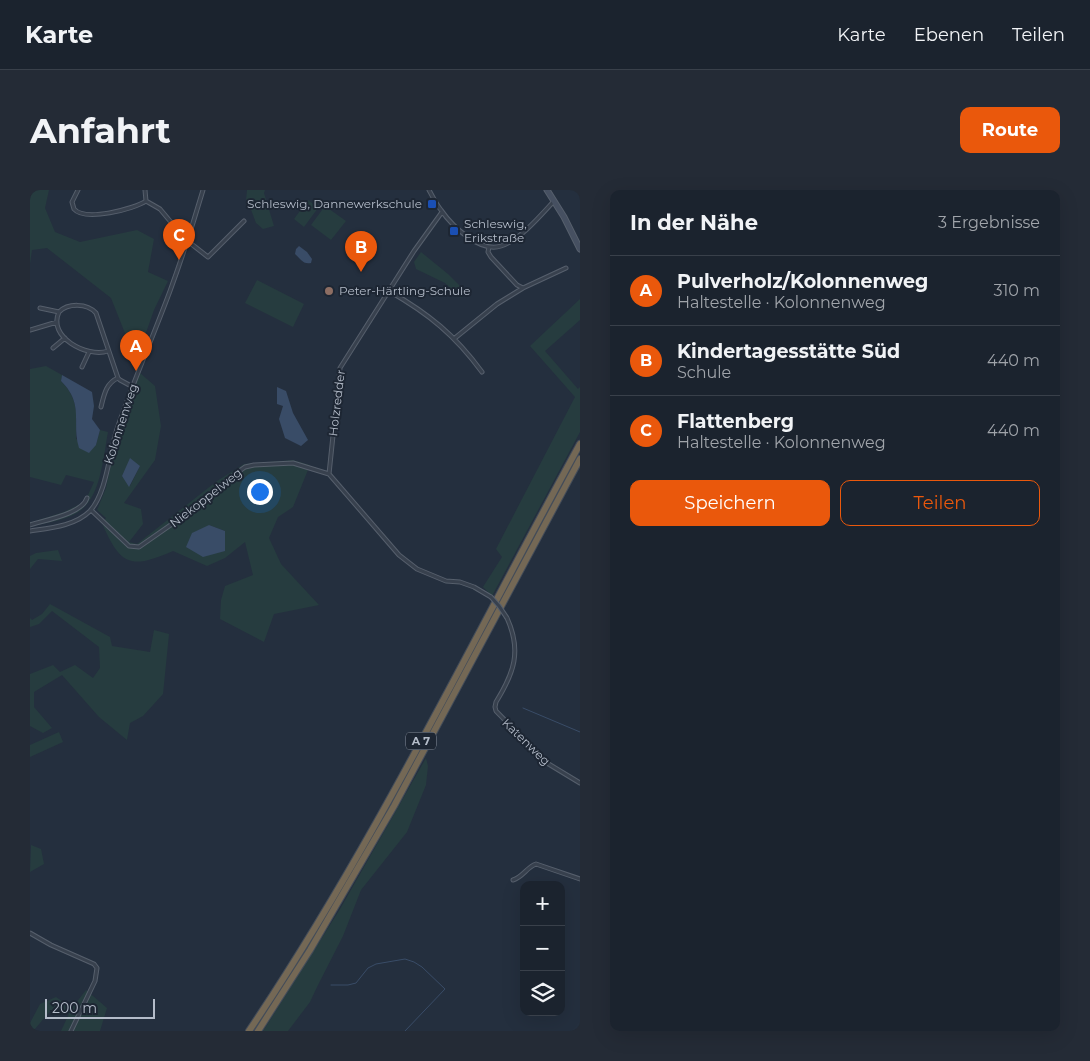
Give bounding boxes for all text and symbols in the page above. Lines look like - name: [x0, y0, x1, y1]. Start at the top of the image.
- text: Karte: [25, 20, 93, 49]
- text: Karte: [837, 24, 886, 46]
- text: Ebenen: [914, 24, 984, 46]
- text: Teilen: [1012, 24, 1065, 46]
- button: Route: [960, 107, 1060, 153]
- text: Anfahrt: [30, 109, 171, 152]
- place label: Schleswig, Dannewerkschule: [247, 196, 422, 211]
- marker: Schleswig, Dannewerkschule: [426, 198, 438, 210]
- text: In der Nähe: [630, 210, 758, 235]
- text: 3 Ergebnisse: [938, 213, 1040, 232]
- place label: Schleswig, Erikstraße: [464, 216, 527, 245]
- pin: C: [163, 219, 195, 260]
- marker: Schleswig, Erikstraße: [448, 225, 460, 237]
- pin: B: [345, 231, 377, 272]
- text: Pulverholz/Kolonnenweg: [677, 270, 928, 293]
- text: A: [640, 281, 652, 300]
- text: 310 m: [993, 281, 1040, 300]
- place label: Peter-Härtling-Schule: [339, 283, 470, 298]
- marker: Peter-Härtling-Schule: [323, 285, 335, 297]
- text: Haltestelle · Kolonnenweg: [677, 293, 886, 312]
- pin: A: [120, 330, 152, 371]
- text: Kindertagesstätte Süd: [677, 340, 900, 363]
- text: B: [640, 351, 652, 370]
- text: 440 m: [987, 351, 1040, 370]
- text: Schule: [677, 363, 731, 382]
- street label: Holzredder: [325, 369, 348, 437]
- street label: Kolonnenweg: [100, 382, 141, 466]
- text: Flattenberg: [677, 410, 794, 433]
- text: C: [640, 421, 652, 440]
- text: 440 m: [987, 421, 1040, 440]
- text: Haltestelle · Kolonnenweg: [677, 433, 886, 452]
- street label: Niekoppelweg: [167, 465, 245, 530]
- your location: [247, 479, 273, 505]
- button: Speichern: [630, 480, 830, 526]
- button: Teilen: [840, 480, 1040, 526]
- street label: Katenweg: [499, 715, 554, 768]
- road number: A 7: [406, 732, 436, 750]
- map controls: [520, 881, 565, 1016]
- button: +: [520, 881, 565, 926]
- button: −: [520, 926, 565, 971]
- button: layers: [520, 971, 565, 1016]
- scale bar: [45, 996, 155, 1019]
- text: 200 m: [52, 999, 97, 1017]

